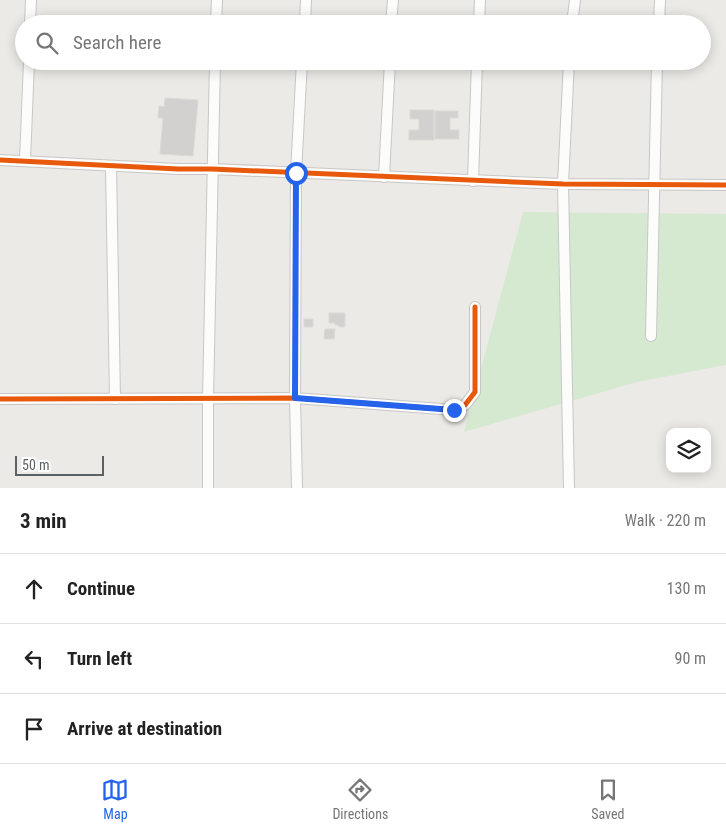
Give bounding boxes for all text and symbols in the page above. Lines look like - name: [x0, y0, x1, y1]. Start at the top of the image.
- search box: [15, 15, 711, 70]
- icon: search: [33, 29, 61, 57]
- text: Search here: [73, 31, 161, 54]
- route start: [285, 162, 308, 185]
- route end: [443, 399, 466, 422]
- map controls: [666, 428, 711, 473]
- button: layers: [666, 428, 711, 473]
- scale bar: [15, 453, 104, 476]
- text: 50 m: [22, 457, 50, 473]
- text: 3 min: [20, 509, 67, 533]
- text: Walk · 220 m: [625, 511, 706, 530]
- icon: ahead: [20, 575, 48, 603]
- text: Continue: [67, 577, 135, 600]
- text: 130 m: [667, 579, 706, 598]
- icon: left: [20, 645, 48, 673]
- text: Turn left: [67, 647, 132, 670]
- text: 90 m: [674, 649, 706, 668]
- icon: arrive: [20, 715, 48, 743]
- text: Arrive at destination: [67, 717, 222, 740]
- tab: Map: [101, 776, 129, 822]
- tab: Directions: [332, 776, 388, 822]
- tab: Saved: [591, 776, 625, 822]

